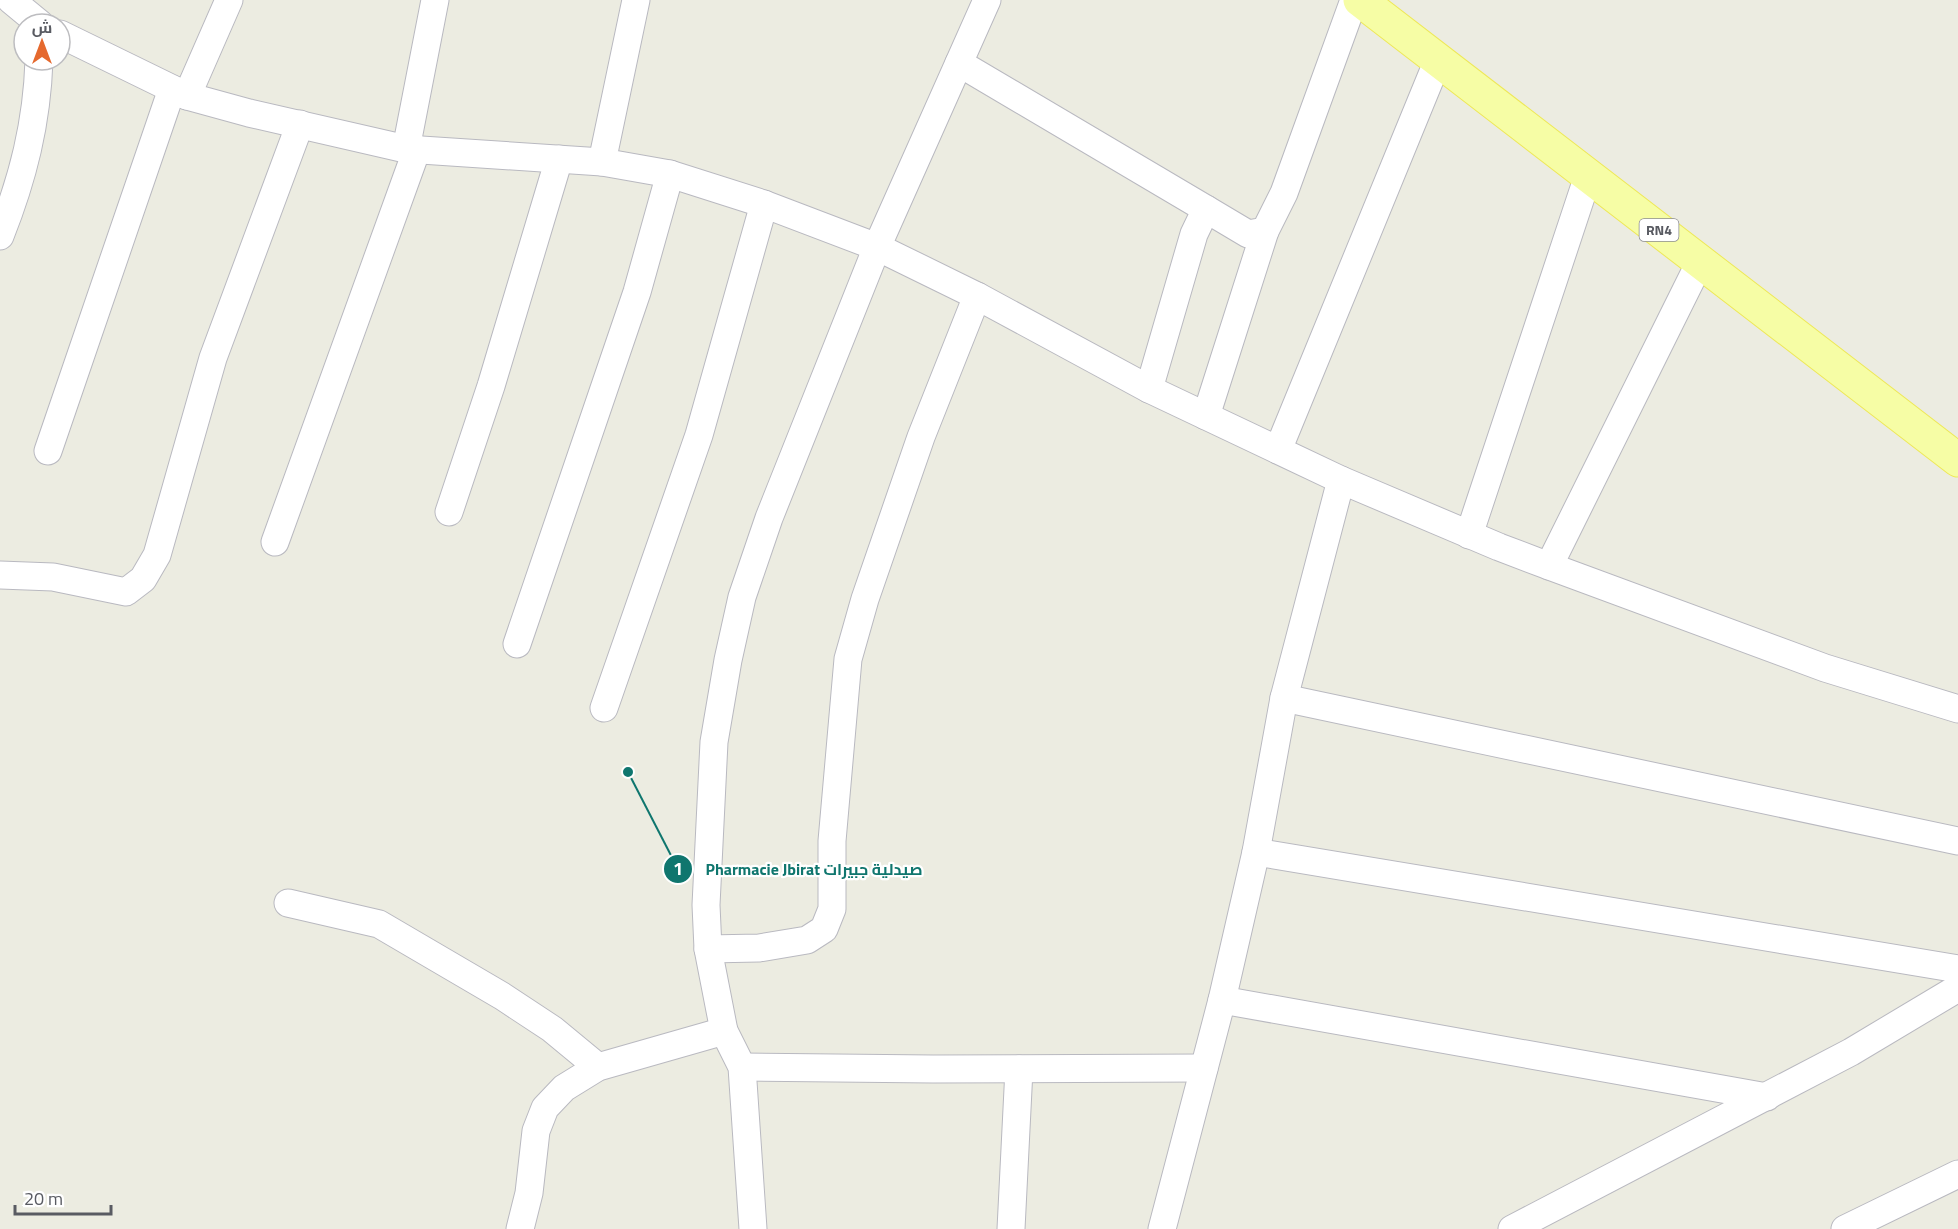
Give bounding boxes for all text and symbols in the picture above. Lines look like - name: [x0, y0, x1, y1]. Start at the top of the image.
- north arrow: [12, 12, 72, 72]
- text: ش: [32, 15, 52, 39]
- road number: RN4: [1640, 219, 1678, 241]
- callout: Pharmacie Jbirat صيدلية جبيرات: [663, 852, 934, 886]
- text: 1: [673, 855, 683, 882]
- text: Pharmacie Jbirat صيدلية جبيرات: [705, 857, 923, 881]
- scale bar: [15, 1178, 111, 1216]
- text: 20 m: [24, 1185, 63, 1212]

